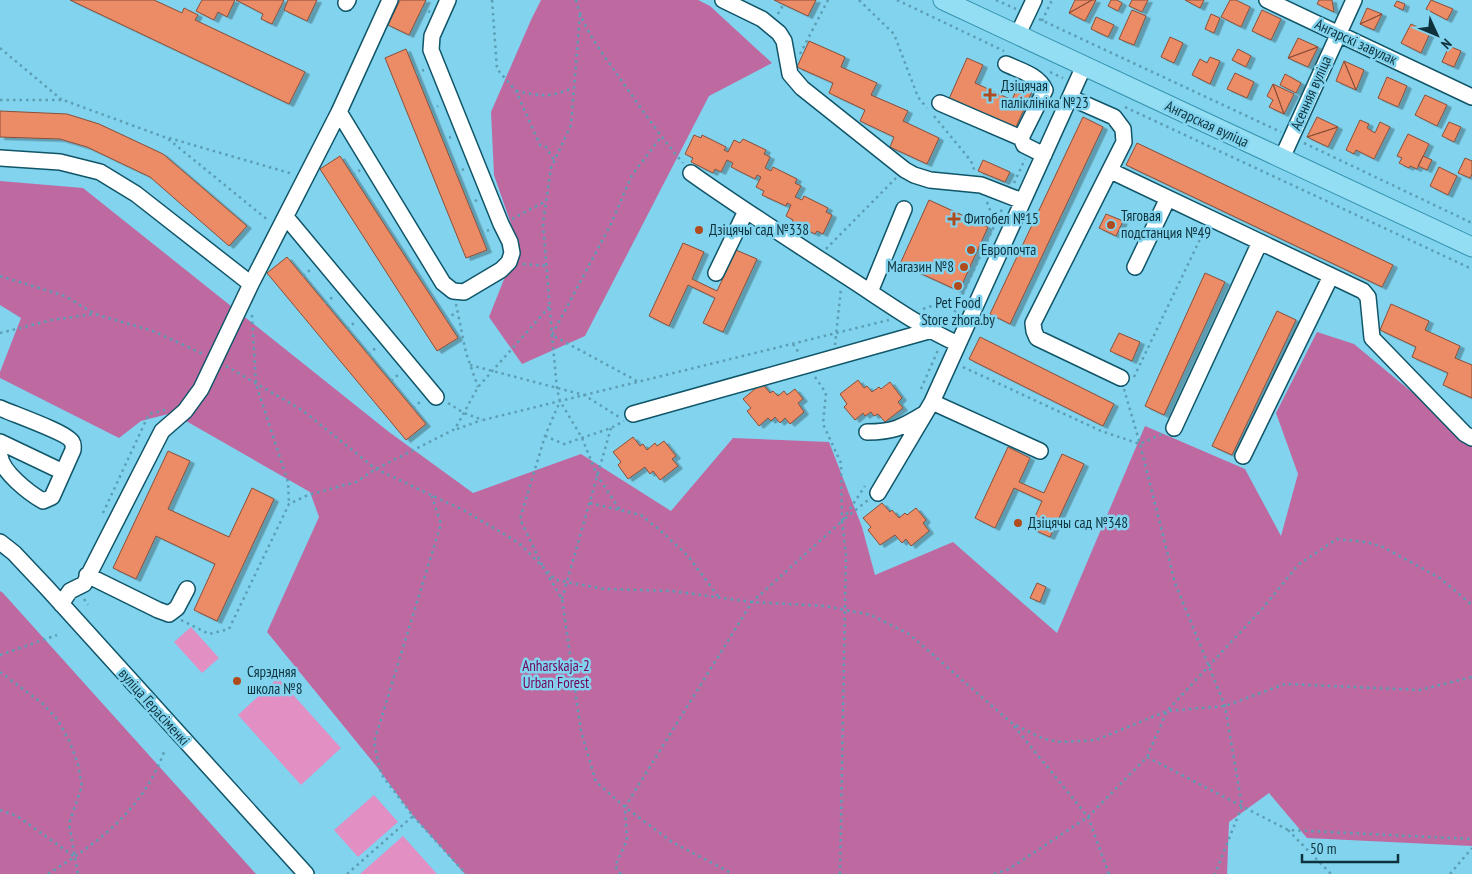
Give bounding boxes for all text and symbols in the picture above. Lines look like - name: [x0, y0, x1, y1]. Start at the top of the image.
- north arrow: [1412, 10, 1462, 60]
- street label: Ангарскі завулак: [1312, 14, 1401, 69]
- text: N: [1437, 35, 1455, 53]
- street label: Асенняя вуліца: [1286, 53, 1335, 133]
- place label: Дзіцячая паліклініка №23: [1001, 76, 1089, 112]
- marker: Дзіцячая паліклініка №23: [983, 88, 997, 102]
- street label: Ангарская вуліца: [1162, 96, 1252, 151]
- place label: Тяговая подстанция №49: [1121, 206, 1211, 242]
- place label: Фитобел №15: [964, 209, 1039, 228]
- marker: Фитобел №15: [948, 213, 960, 225]
- marker: Тяговая подстанция №49: [1105, 219, 1117, 231]
- place label: Дзіцячы сад №338: [709, 220, 809, 239]
- marker: Дзіцячы сад №338: [693, 224, 705, 236]
- place label: Европочта: [981, 240, 1036, 259]
- marker: Европочта: [965, 244, 977, 256]
- place label: Магазин №8: [887, 257, 954, 276]
- marker: Магазин №8: [958, 261, 970, 273]
- marker: Pet Food Store zhora.by: [952, 280, 964, 292]
- place label: Pet Food Store zhora.by: [921, 293, 995, 329]
- place label: Дзіцячы сад №348: [1028, 513, 1128, 532]
- marker: Дзіцячы сад №348: [1012, 517, 1024, 529]
- park label: Anharskaja-2 Urban Forest: [522, 656, 590, 692]
- place label: Сярэдняя школа №8: [247, 662, 303, 698]
- street label: вуліца Герасіменкі: [115, 664, 194, 749]
- marker: Сярэдняя школа №8: [231, 675, 243, 687]
- scale bar: [1302, 832, 1398, 864]
- text: 50 m: [1310, 839, 1336, 858]

